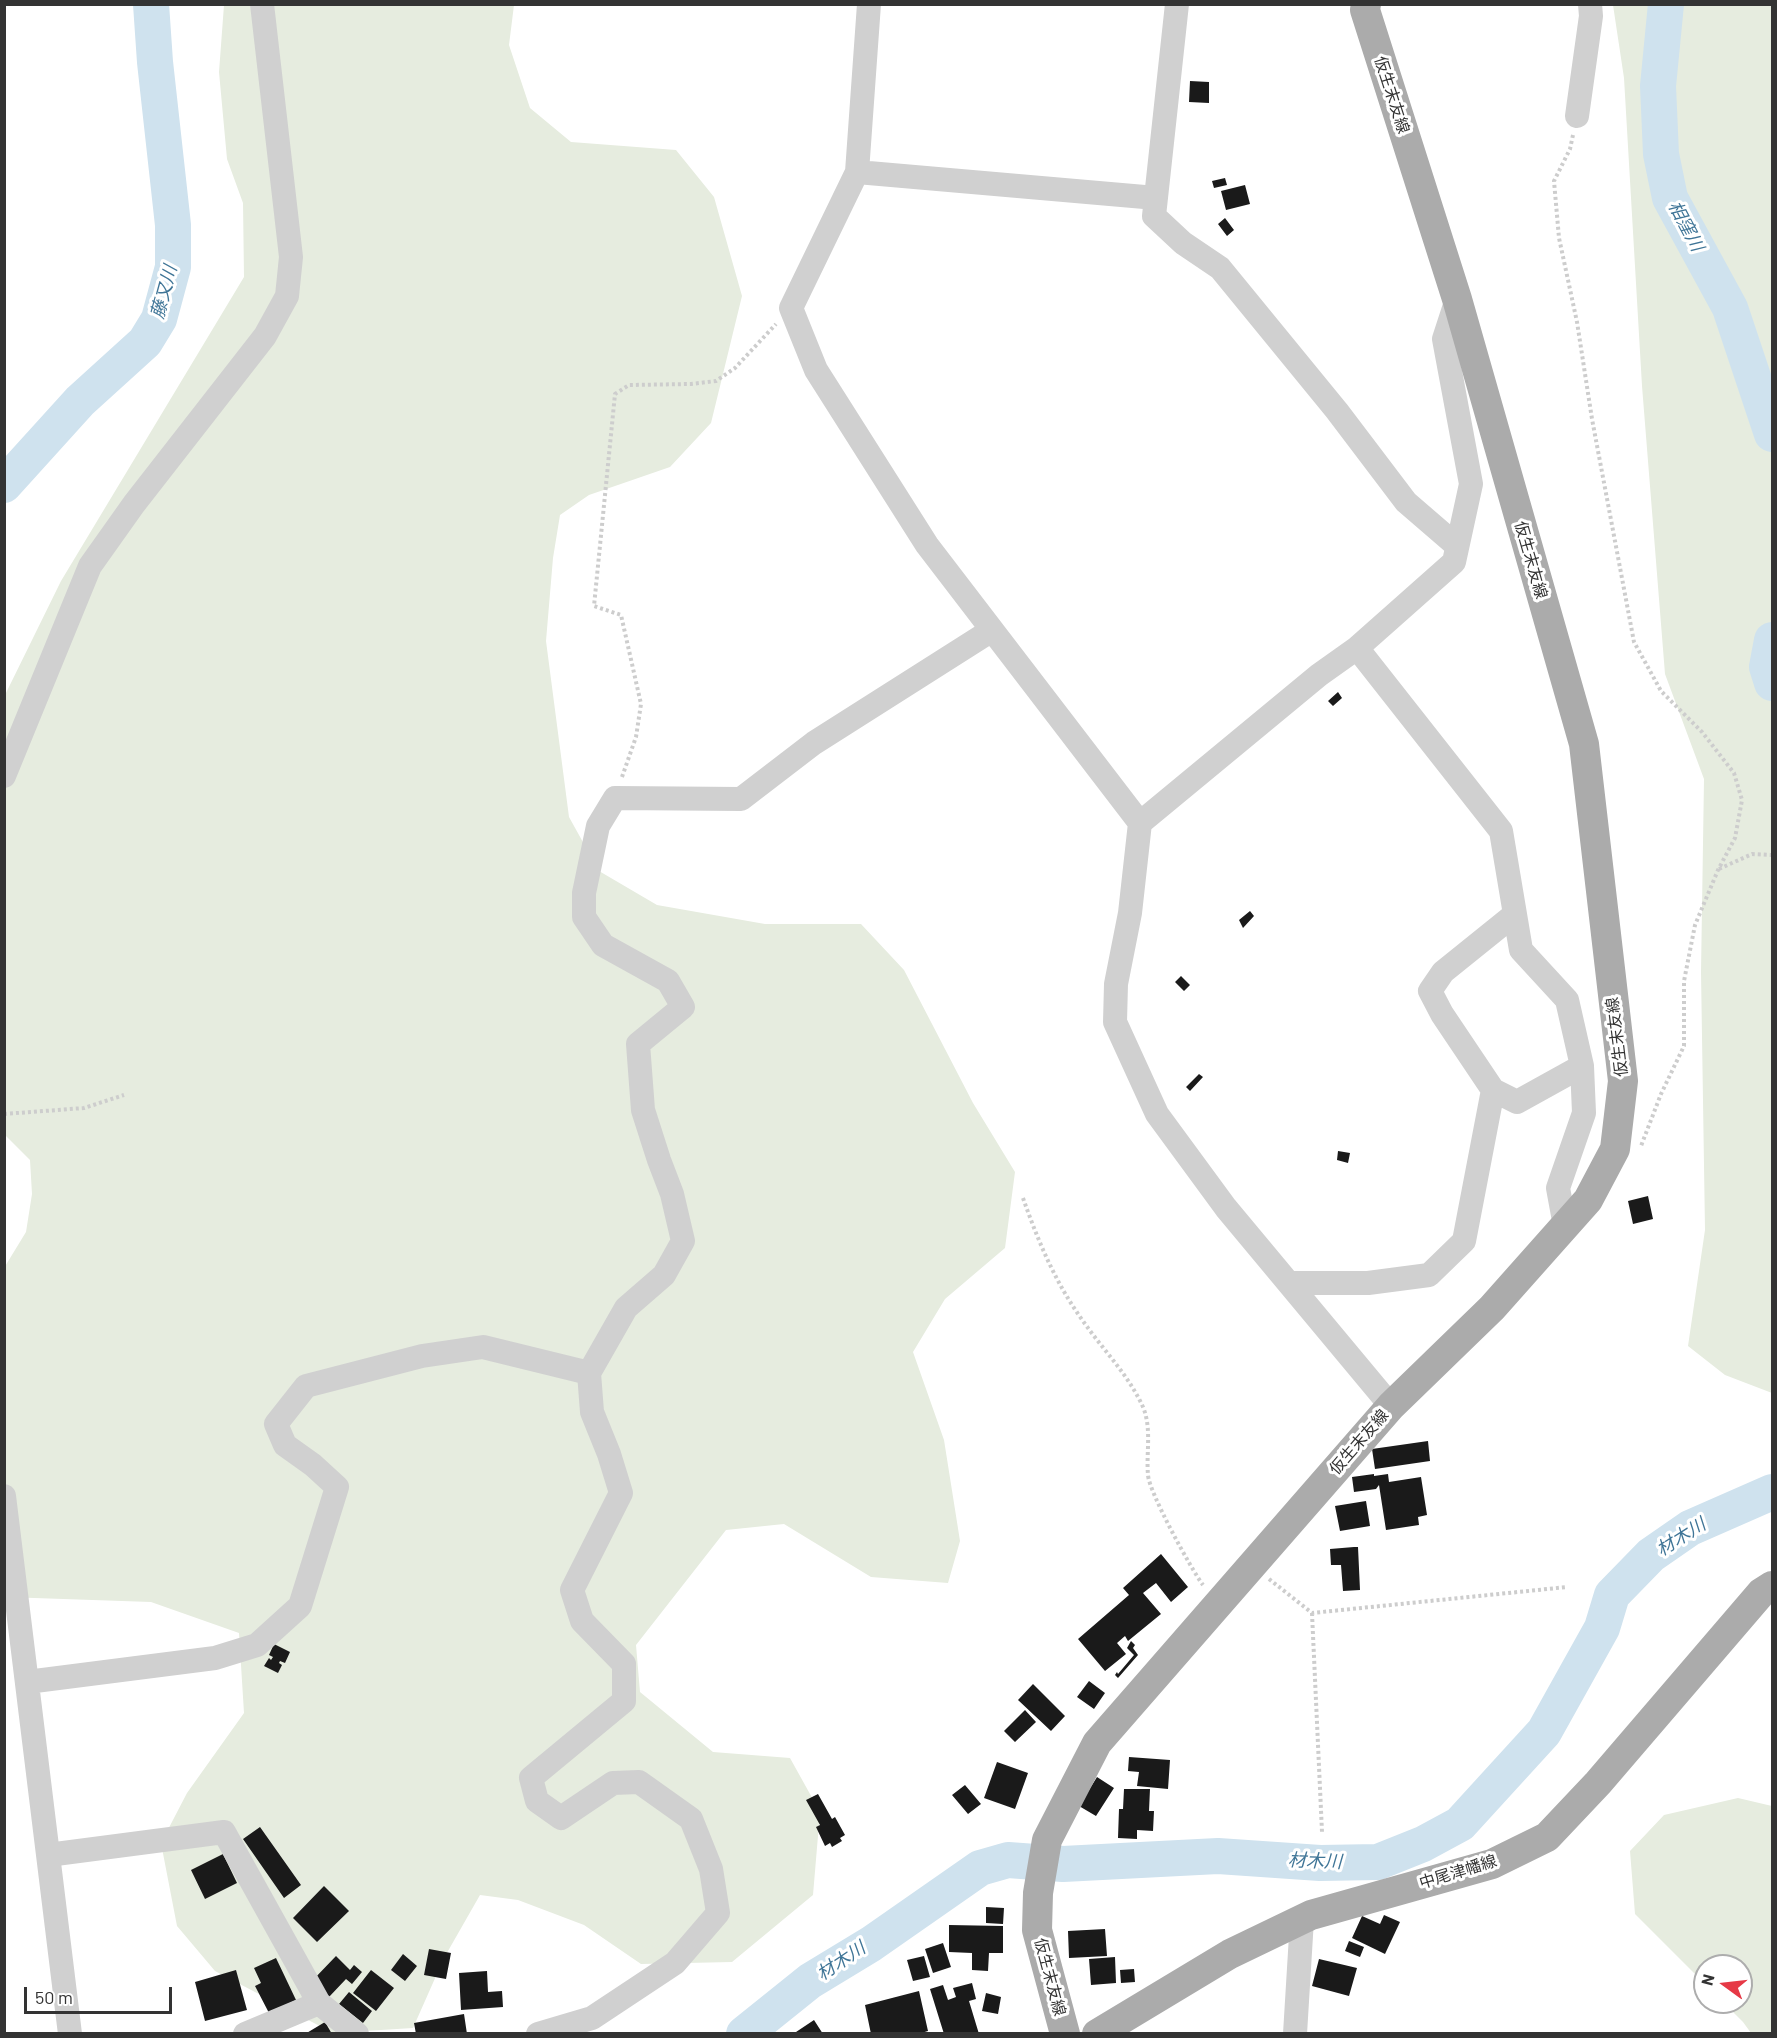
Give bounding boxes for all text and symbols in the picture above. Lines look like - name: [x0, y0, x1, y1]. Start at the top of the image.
- street label: 仮生末友線: [1371, 54, 1413, 136]
- water label: 相窪川: [1664, 197, 1708, 255]
- water label: 藤又川: [147, 263, 181, 321]
- street label: 仮生末友線: [1511, 519, 1551, 601]
- street label: 仮生末友線: [1603, 996, 1631, 1078]
- street label: 仮生末友線: [1326, 1406, 1392, 1478]
- water label: 材木川: [1652, 1514, 1710, 1560]
- water label: 材木川: [1288, 1849, 1342, 1873]
- street label: 中尾津幡線: [1417, 1851, 1499, 1893]
- street label: 仮生末友線: [1030, 1936, 1070, 2018]
- water label: 材木川: [813, 1937, 869, 1985]
- north arrow: [1693, 1954, 1753, 2014]
- text: N: [1697, 1972, 1718, 1987]
- scale bar: [27, 1975, 176, 2013]
- text: 50 m: [35, 1986, 73, 2008]

